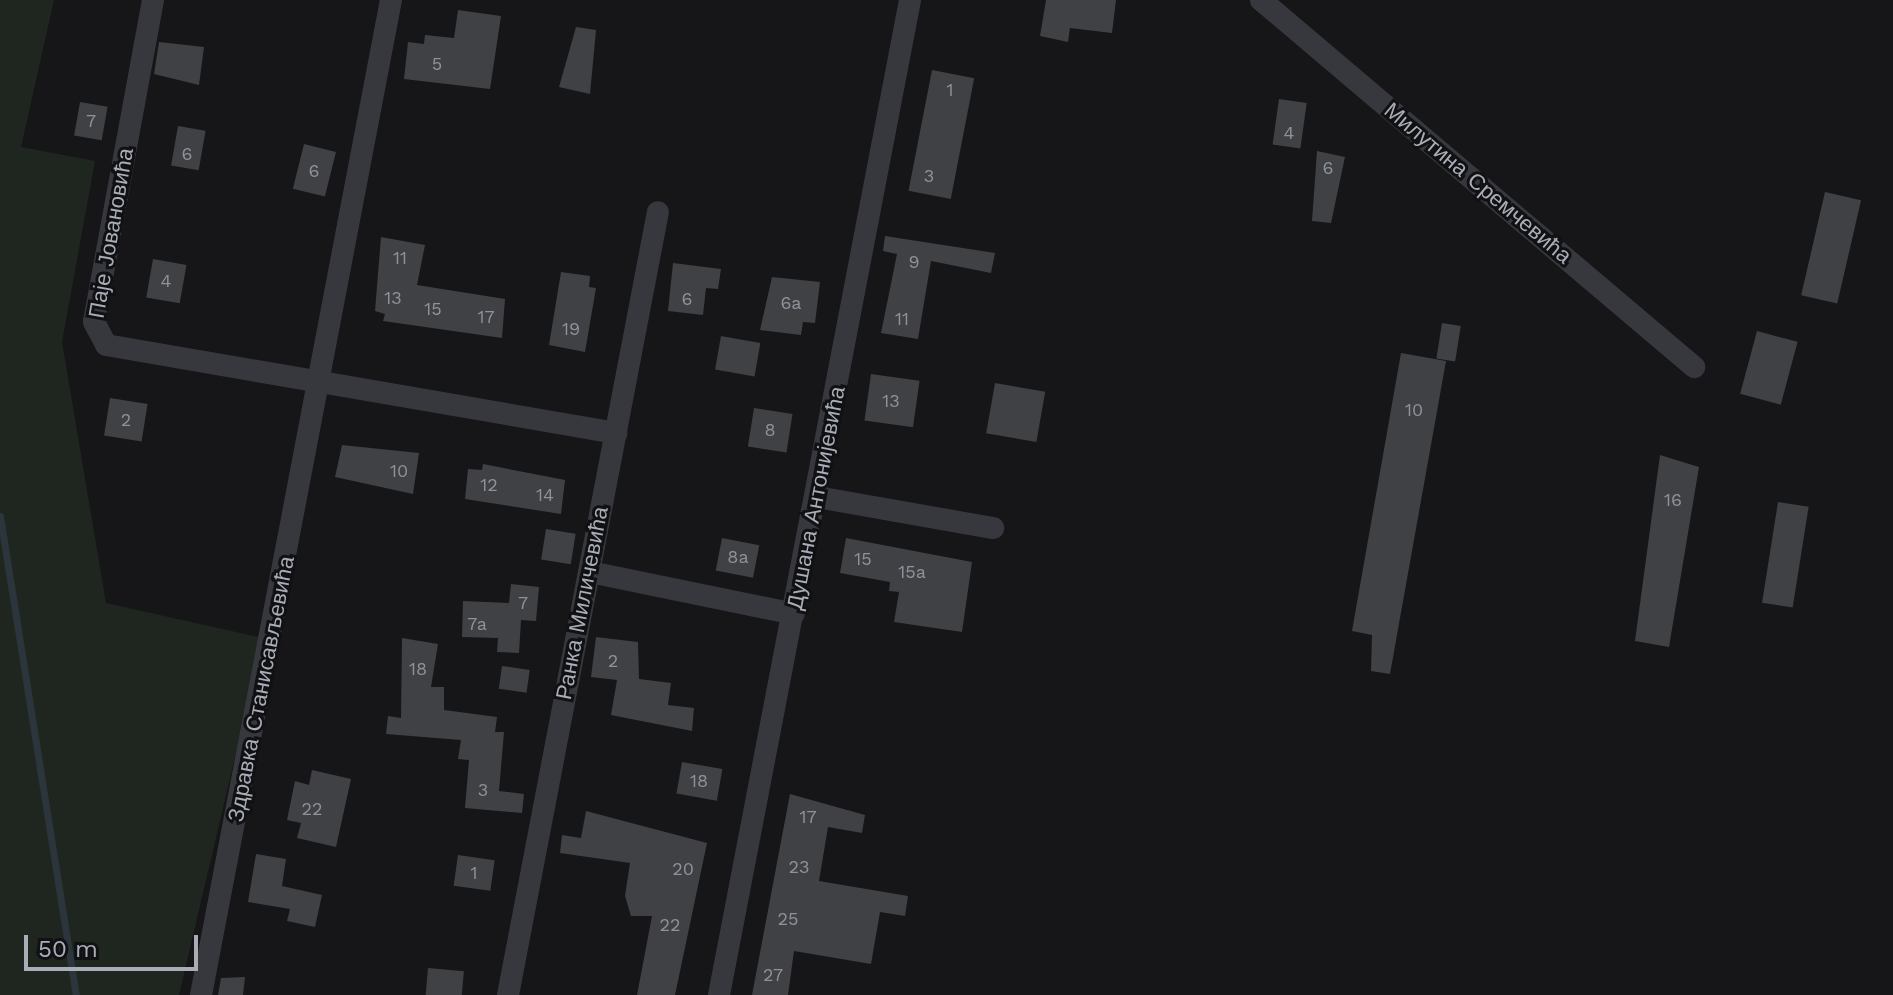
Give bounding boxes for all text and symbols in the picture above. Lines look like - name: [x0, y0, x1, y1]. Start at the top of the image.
- house number: 5: [432, 53, 442, 75]
- house number: 1: [946, 79, 954, 101]
- street label: Милутина Сремчевића: [1379, 97, 1577, 269]
- house number: 7: [86, 110, 96, 132]
- house number: 4: [1284, 122, 1294, 144]
- house number: 6: [182, 143, 192, 165]
- street label: Паје Јовановића: [83, 146, 139, 320]
- house number: 6: [1323, 157, 1333, 179]
- house number: 6: [309, 160, 319, 182]
- house number: 3: [924, 165, 934, 187]
- house number: 11: [393, 247, 407, 269]
- house number: 9: [908, 251, 920, 273]
- house number: 4: [161, 270, 171, 292]
- house number: 13: [384, 287, 402, 309]
- house number: 6: [682, 288, 692, 310]
- house number: 6a: [780, 292, 802, 314]
- house number: 15: [424, 298, 442, 320]
- house number: 17: [477, 306, 495, 328]
- house number: 11: [895, 308, 909, 330]
- house number: 19: [562, 318, 580, 340]
- street label: Душана Антонијевића: [781, 384, 851, 612]
- house number: 13: [882, 390, 900, 412]
- house number: 10: [1405, 399, 1423, 421]
- house number: 2: [121, 409, 131, 431]
- house number: 8: [764, 419, 776, 441]
- house number: 10: [390, 460, 408, 482]
- house number: 12: [480, 474, 498, 496]
- house number: 14: [536, 484, 554, 506]
- house number: 16: [1664, 489, 1682, 511]
- street label: Ранка Миличевића: [550, 504, 614, 702]
- house number: 8a: [727, 546, 749, 568]
- house number: 15: [854, 548, 872, 570]
- street label: Здравка Станисављевића: [222, 554, 300, 824]
- house number: 15a: [898, 561, 926, 583]
- house number: 7: [518, 592, 528, 614]
- house number: 7a: [467, 613, 487, 635]
- house number: 2: [608, 650, 618, 672]
- house number: 18: [409, 658, 427, 680]
- house number: 18: [690, 770, 708, 792]
- house number: 3: [478, 779, 488, 801]
- house number: 22: [302, 798, 322, 820]
- house number: 17: [799, 806, 817, 828]
- house number: 23: [789, 856, 809, 878]
- house number: 20: [672, 858, 694, 880]
- house number: 1: [470, 862, 478, 884]
- house number: 25: [778, 908, 798, 930]
- house number: 22: [660, 914, 680, 936]
- scale bar: [28, 919, 202, 969]
- text: 50 m: [38, 935, 98, 963]
- house number: 27: [763, 964, 783, 986]

